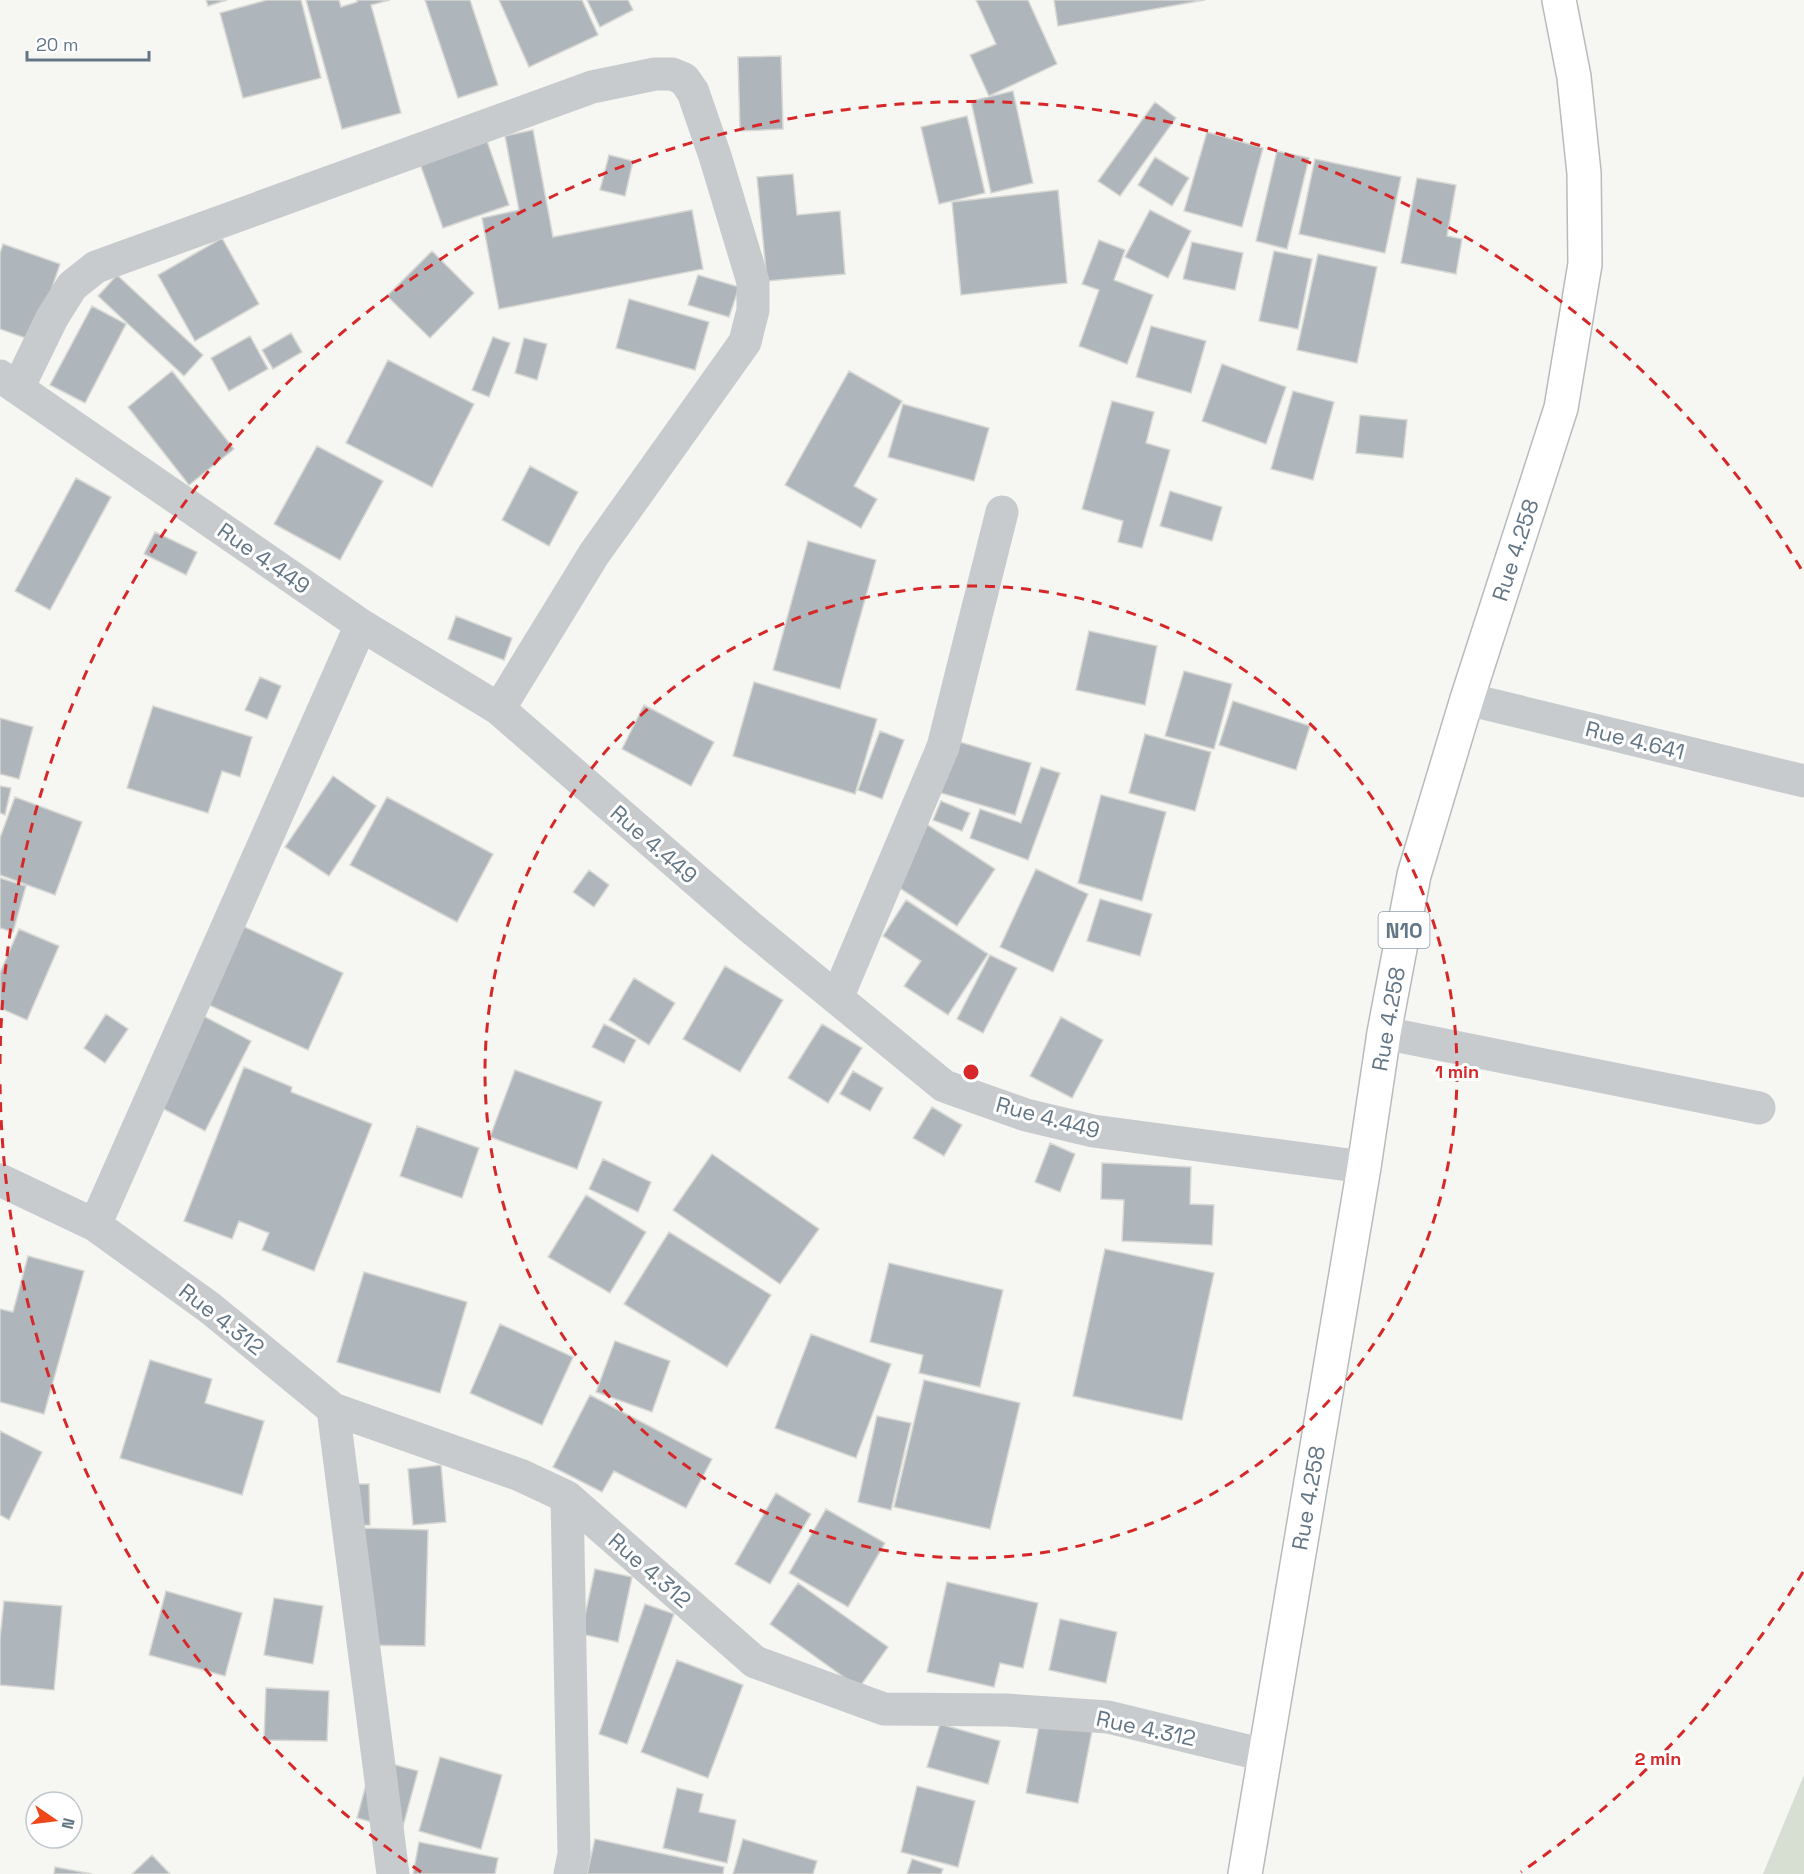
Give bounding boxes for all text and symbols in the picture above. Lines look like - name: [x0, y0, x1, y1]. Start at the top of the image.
- scale bar: [27, 24, 148, 62]
- text: 20 m: [36, 33, 79, 56]
- street label: Rue 4.258: [1485, 496, 1545, 604]
- street label: Rue 4.449: [212, 516, 316, 600]
- street label: Rue 4.641: [1583, 714, 1687, 766]
- street label: Rue 4.449: [605, 799, 703, 889]
- road number: N10: [1378, 912, 1430, 948]
- street label: Rue 4.258: [1365, 965, 1411, 1073]
- text: 1 min: [1435, 1060, 1479, 1083]
- centre of rings: [961, 1062, 981, 1082]
- street label: Rue 4.449: [993, 1090, 1103, 1144]
- street label: Rue 4.312: [174, 1277, 270, 1361]
- street label: Rue 4.258: [1285, 1444, 1331, 1552]
- street label: Rue 4.312: [603, 1526, 697, 1614]
- street label: Rue 4.312: [1094, 1704, 1198, 1752]
- text: 2 min: [1635, 1747, 1681, 1770]
- north arrow: [24, 1790, 84, 1850]
- text: N: [57, 1816, 80, 1831]

